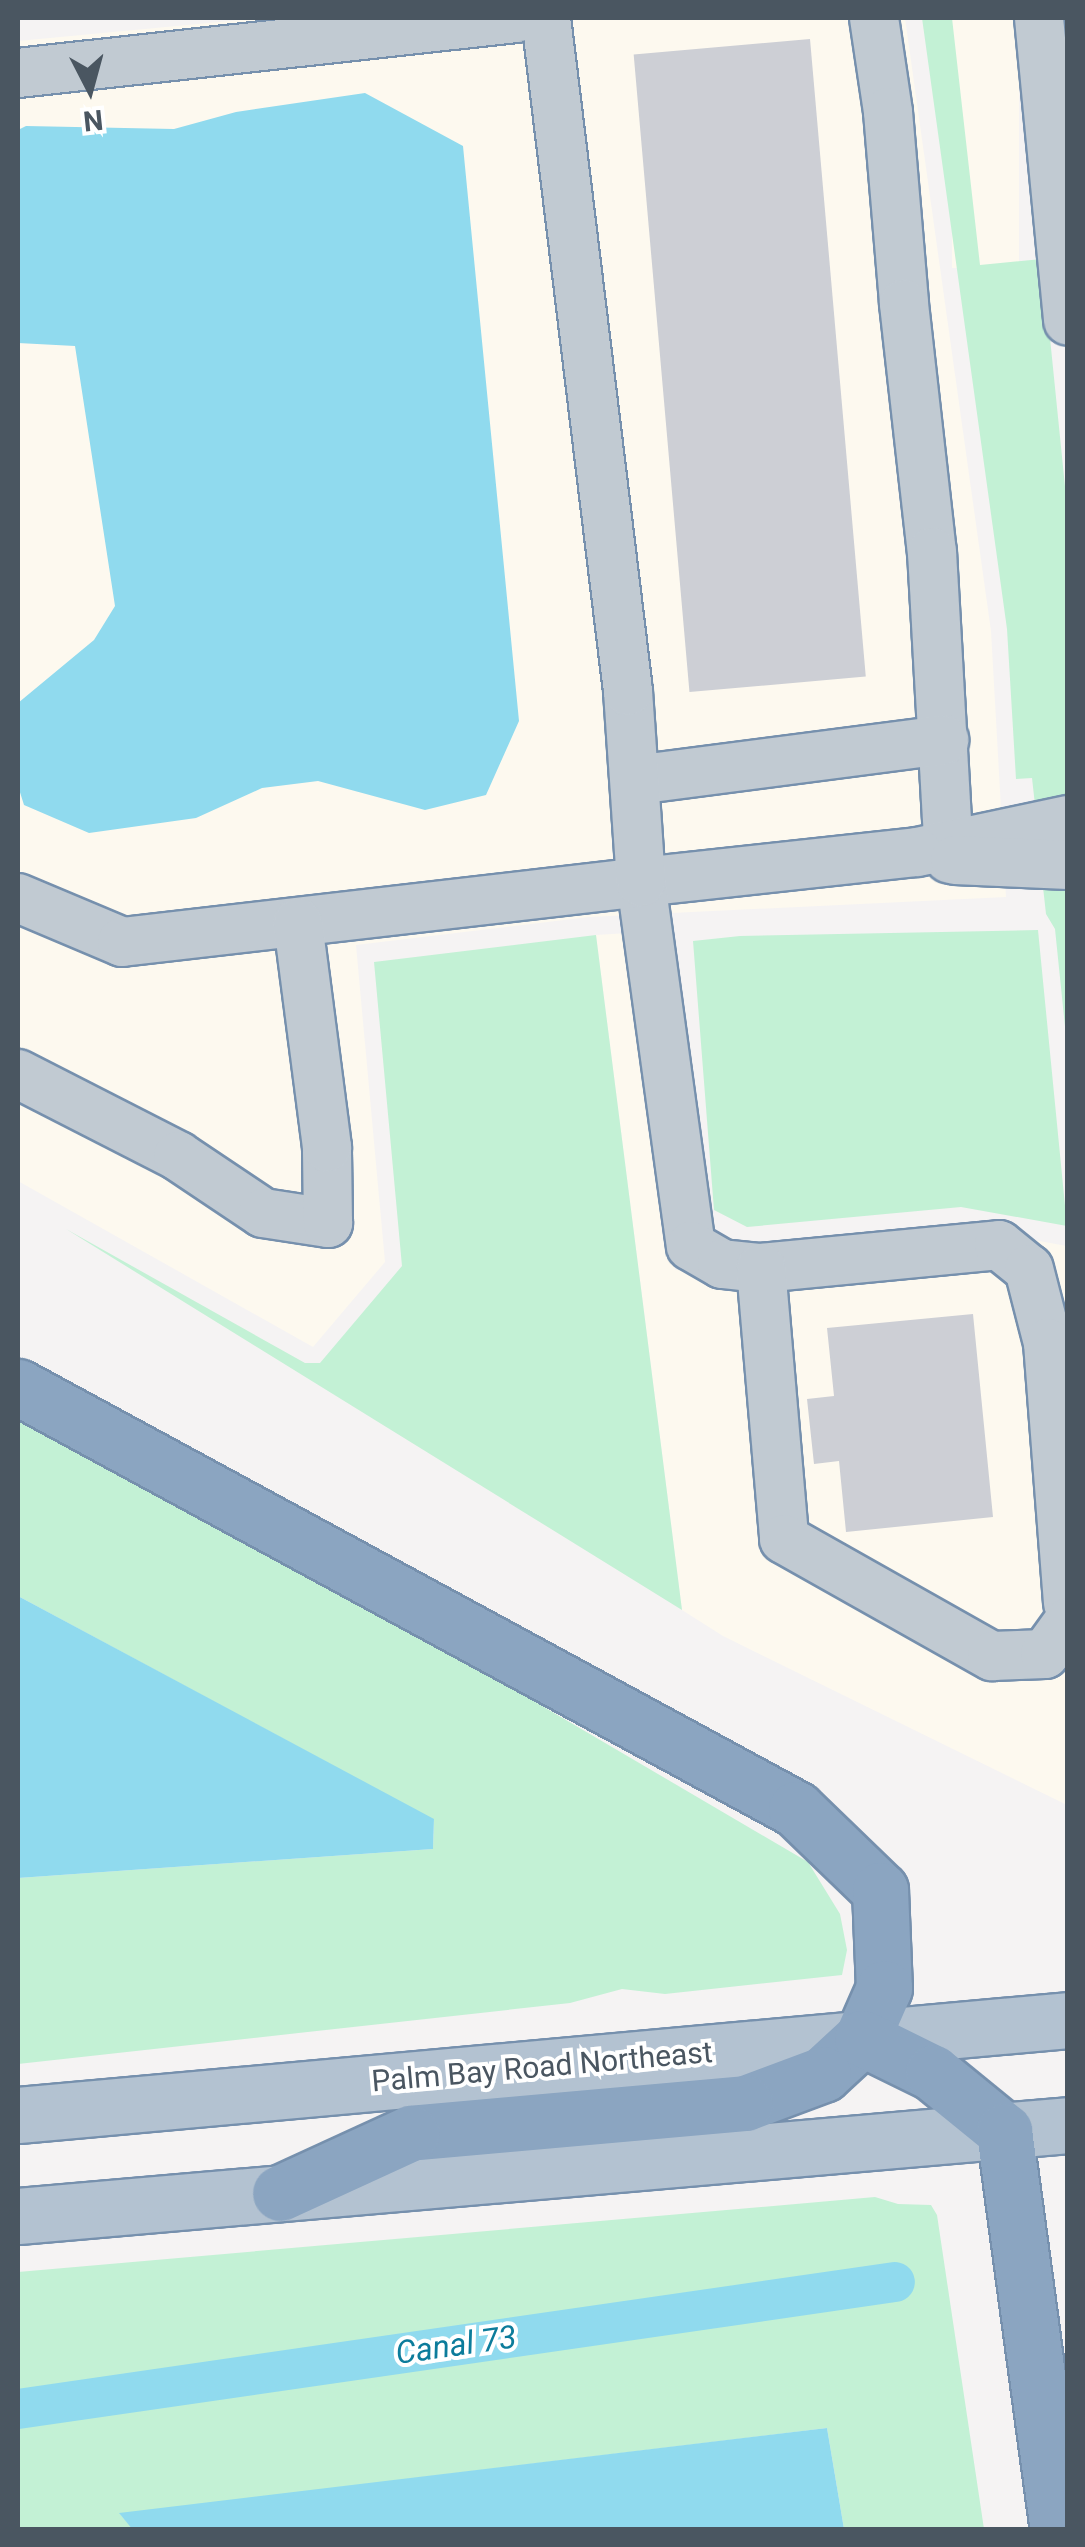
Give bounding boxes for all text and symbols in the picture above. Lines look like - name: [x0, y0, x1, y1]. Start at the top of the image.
- north arrow: [40, 40, 140, 140]
- text: N: [82, 103, 105, 138]
- street label: Palm Bay Road Northeast: [370, 2034, 714, 2100]
- water label: Canal 73: [393, 2318, 519, 2372]

